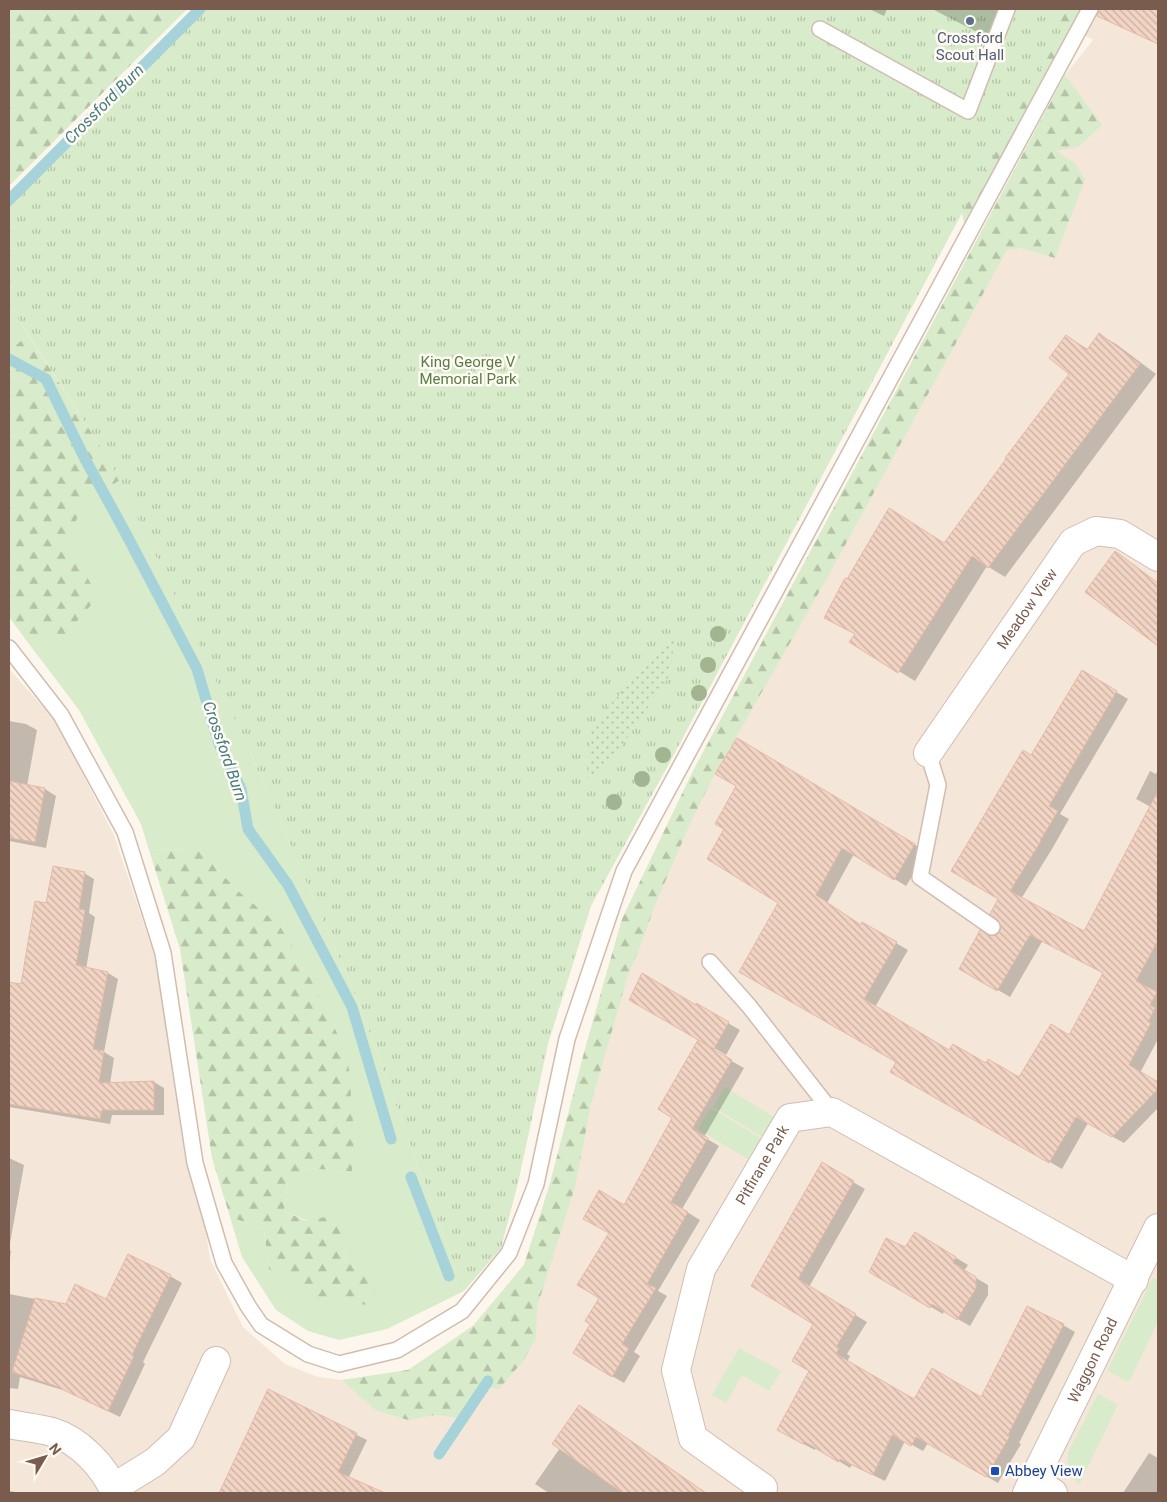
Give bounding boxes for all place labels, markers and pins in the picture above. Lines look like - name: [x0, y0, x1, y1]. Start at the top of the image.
- marker: Crossford Scout Hall: [964, 15, 976, 27]
- place label: Crossford Scout Hall: [936, 29, 1004, 64]
- place label: Abbey View: [1005, 1462, 1083, 1480]
- marker: Abbey View: [989, 1465, 1001, 1477]

